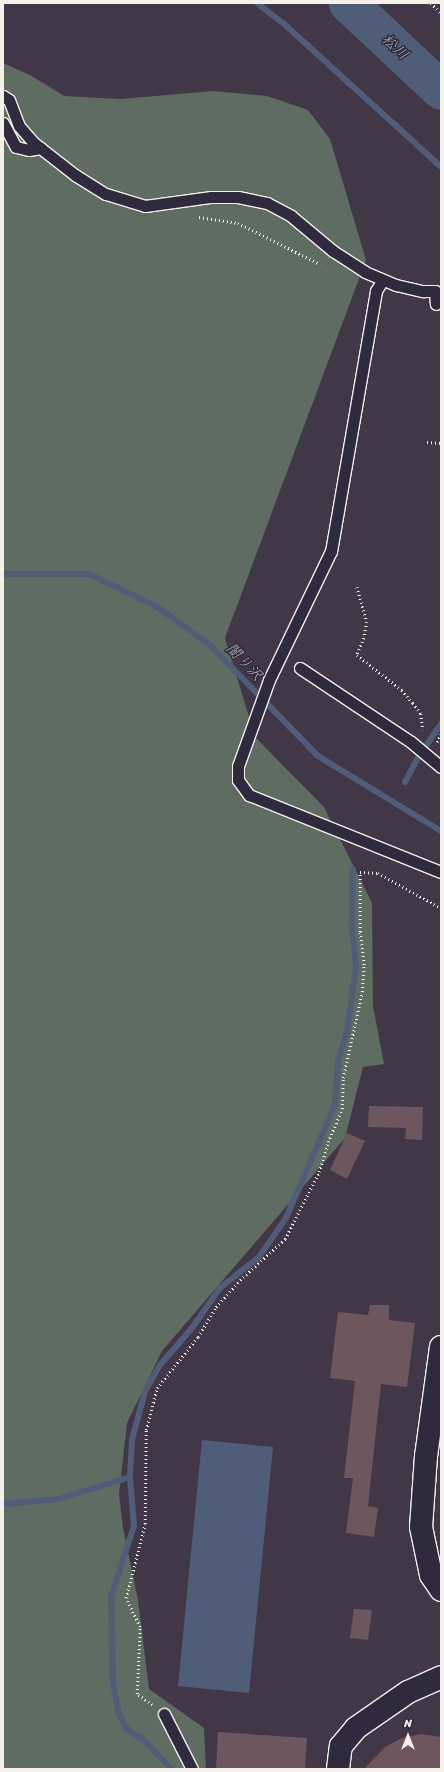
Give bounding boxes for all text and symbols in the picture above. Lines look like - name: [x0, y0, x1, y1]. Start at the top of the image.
- water label: 松川: [378, 30, 412, 64]
- water label: 闇り沢: [222, 640, 266, 684]
- text: N: [404, 1714, 412, 1733]
- north arrow: [388, 1716, 428, 1756]

